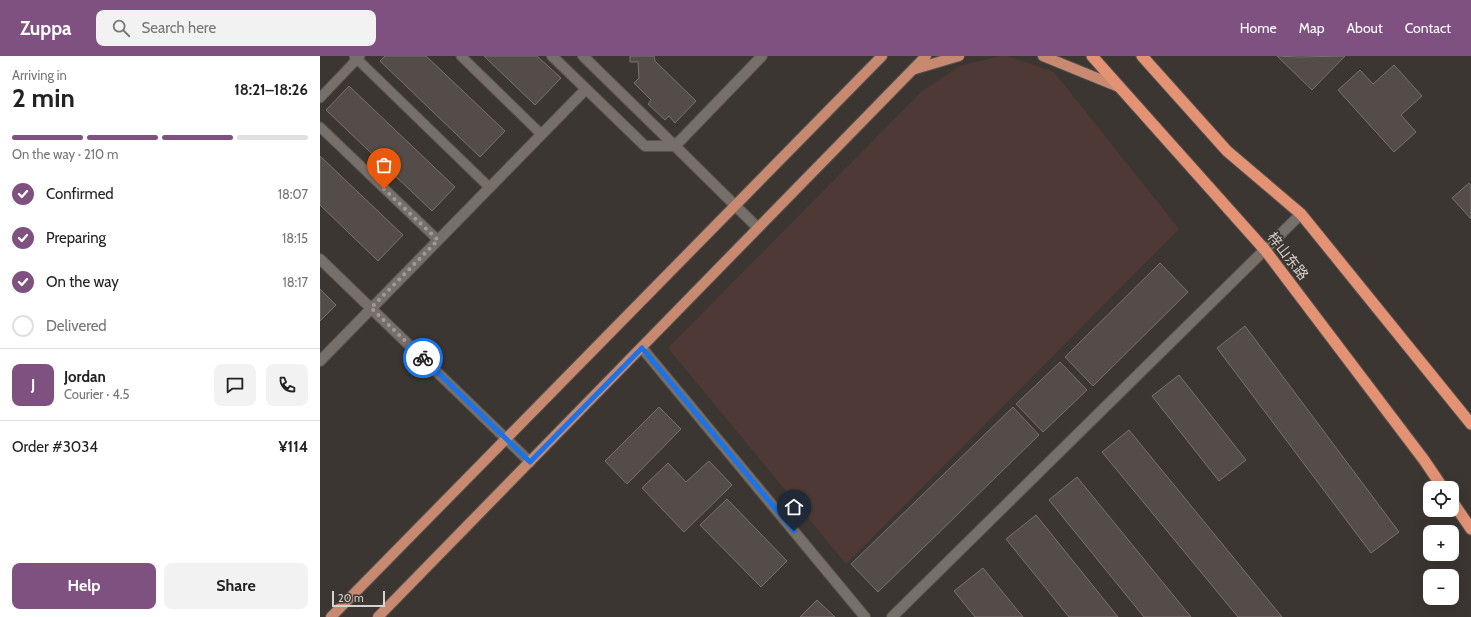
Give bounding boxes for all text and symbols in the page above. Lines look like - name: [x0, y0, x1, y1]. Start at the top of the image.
- search box: [96, 10, 376, 46]
- text: Zuppa: [20, 17, 72, 40]
- icon: search: [110, 17, 132, 39]
- text: Search here: [142, 19, 216, 37]
- text: Home: [1240, 19, 1277, 37]
- text: Map: [1299, 19, 1324, 37]
- text: About: [1346, 19, 1383, 37]
- text: Contact: [1405, 19, 1451, 37]
- text: Arriving in: [12, 67, 67, 83]
- text: 18:21–18:26: [234, 81, 308, 99]
- text: 2 min: [12, 82, 75, 114]
- text: On the way · 210 m: [12, 146, 118, 162]
- pin: [367, 148, 401, 189]
- icon: bag: [373, 154, 395, 176]
- icon: check: [12, 183, 34, 205]
- text: Confirmed: [46, 185, 114, 203]
- text: 18:07: [278, 186, 308, 202]
- icon: check: [12, 227, 34, 249]
- street label: 梓山东路: [1264, 228, 1312, 284]
- text: Preparing: [46, 229, 106, 247]
- text: 18:15: [282, 230, 308, 246]
- icon: check: [12, 271, 34, 293]
- text: On the way: [46, 273, 119, 291]
- text: 18:17: [282, 274, 308, 290]
- text: Delivered: [46, 317, 107, 335]
- courier: [403, 338, 443, 378]
- icon: bike: [412, 347, 434, 369]
- button: chat: [214, 364, 256, 406]
- button: phone: [266, 364, 308, 406]
- text: Jordan: [64, 368, 106, 386]
- text: J: [31, 376, 35, 394]
- text: Courier · 4.5: [64, 386, 129, 402]
- text: Order #3034: [12, 438, 98, 456]
- text: ¥114: [279, 438, 308, 456]
- map controls: [1423, 481, 1459, 605]
- button: locate: [1423, 481, 1459, 517]
- pin: [777, 490, 811, 531]
- icon: home: [783, 496, 805, 518]
- button: +: [1423, 525, 1459, 561]
- button: Help: [12, 563, 156, 609]
- button: Share: [164, 563, 308, 609]
- button: −: [1423, 569, 1459, 605]
- scale bar: [332, 589, 385, 608]
- text: 20 m: [338, 591, 364, 605]

